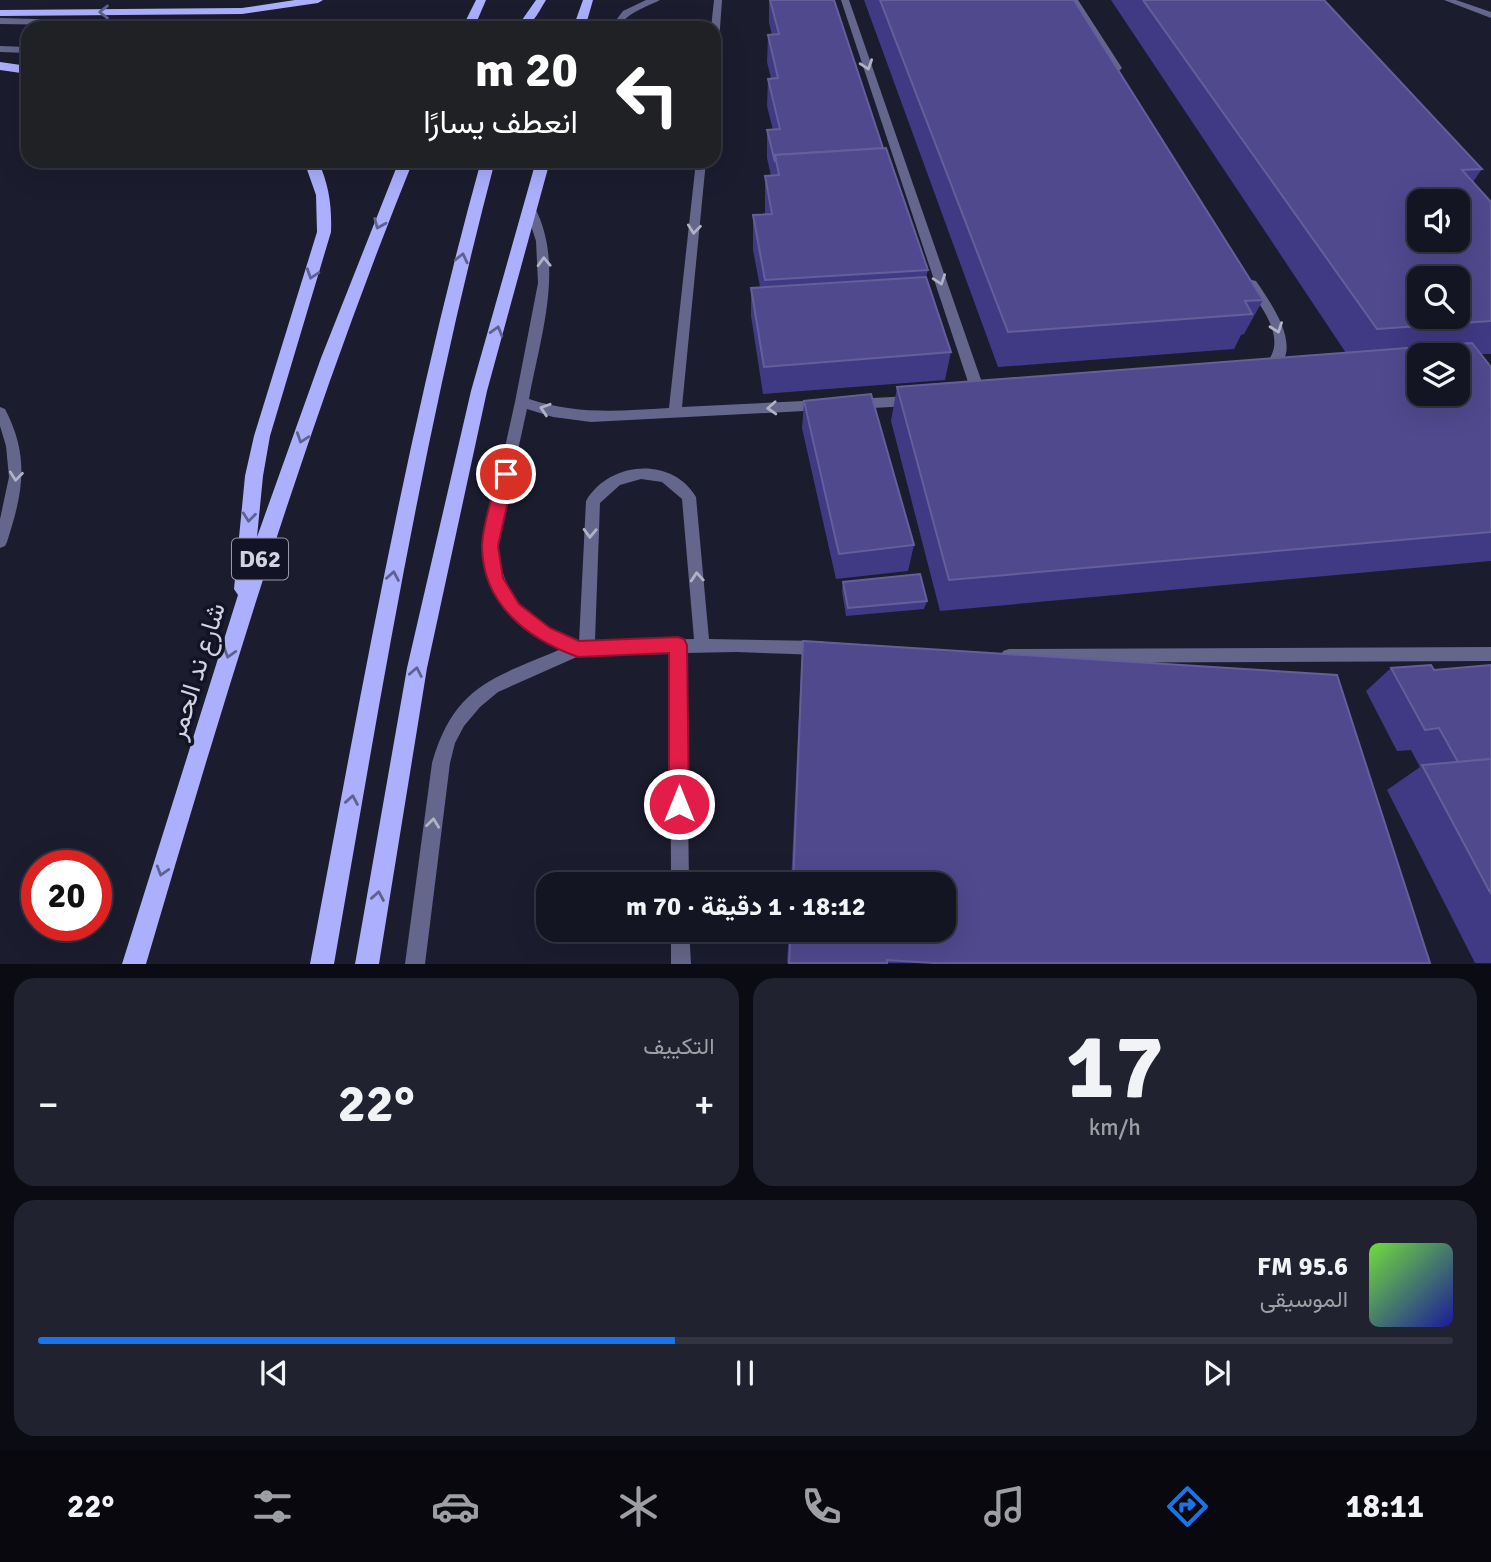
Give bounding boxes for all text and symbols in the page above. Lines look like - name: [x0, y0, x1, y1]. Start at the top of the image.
- one-way arrow: [98, 4, 109, 20]
- text: 20 m: [475, 40, 578, 100]
- icon: left: [602, 49, 693, 140]
- one-way arrow: [859, 58, 873, 70]
- text: انعطف يسارًا: [423, 103, 578, 142]
- map controls: [1407, 189, 1470, 406]
- button: sound: [1407, 189, 1470, 252]
- one-way arrow: [373, 217, 387, 229]
- one-way arrow: [687, 223, 702, 235]
- one-way arrow: [453, 252, 468, 264]
- one-way arrow: [536, 256, 551, 267]
- button: search: [1407, 266, 1470, 329]
- one-way arrow: [306, 268, 321, 280]
- one-way arrow: [932, 273, 946, 286]
- one-way arrow: [1269, 322, 1283, 334]
- one-way arrow: [488, 326, 503, 338]
- button: layers: [1407, 343, 1470, 406]
- one-way arrow: [766, 400, 777, 415]
- one-way arrow: [540, 403, 552, 418]
- one-way arrow: [295, 431, 310, 443]
- pin: [476, 444, 536, 504]
- icon: arrive: [487, 455, 525, 493]
- one-way arrow: [9, 470, 24, 482]
- one-way arrow: [242, 512, 257, 523]
- one-way arrow: [583, 527, 598, 538]
- road number: D62: [232, 538, 288, 580]
- one-way arrow: [385, 570, 400, 582]
- one-way arrow: [690, 571, 705, 582]
- street label: شارع ند الحمر: [161, 599, 234, 745]
- one-way arrow: [222, 647, 237, 659]
- one-way arrow: [408, 666, 423, 678]
- position arrow: [642, 767, 716, 841]
- one-way arrow: [344, 794, 359, 806]
- one-way arrow: [426, 817, 441, 829]
- speed limit sign: 20: [21, 850, 112, 941]
- one-way arrow: [155, 864, 170, 876]
- one-way arrow: [370, 890, 385, 902]
- text: 18:12 · 1 دقيقة · 70 m: [626, 891, 866, 923]
- text: 17: [1066, 1011, 1164, 1124]
- text: التكييف: [643, 1032, 715, 1061]
- text: 22°: [338, 1072, 415, 1136]
- text: −: [38, 1081, 59, 1128]
- text: +: [694, 1081, 715, 1128]
- text: km/h: [1089, 1113, 1141, 1142]
- text: 95.6 FM: [1257, 1251, 1348, 1283]
- text: الموسيقى: [1260, 1285, 1348, 1314]
- icon: previous: [255, 1354, 293, 1392]
- icon: pause: [726, 1354, 764, 1392]
- icon: next: [1198, 1354, 1236, 1392]
- icon: filters: [248, 1482, 297, 1531]
- icon: car: [431, 1482, 480, 1531]
- icon: climate: [614, 1482, 663, 1531]
- icon: phone: [797, 1482, 846, 1531]
- icon: music: [980, 1482, 1029, 1531]
- icon: directions: [1163, 1482, 1212, 1531]
- text: 22°: [67, 1487, 114, 1526]
- text: 18:11: [1346, 1487, 1424, 1526]

